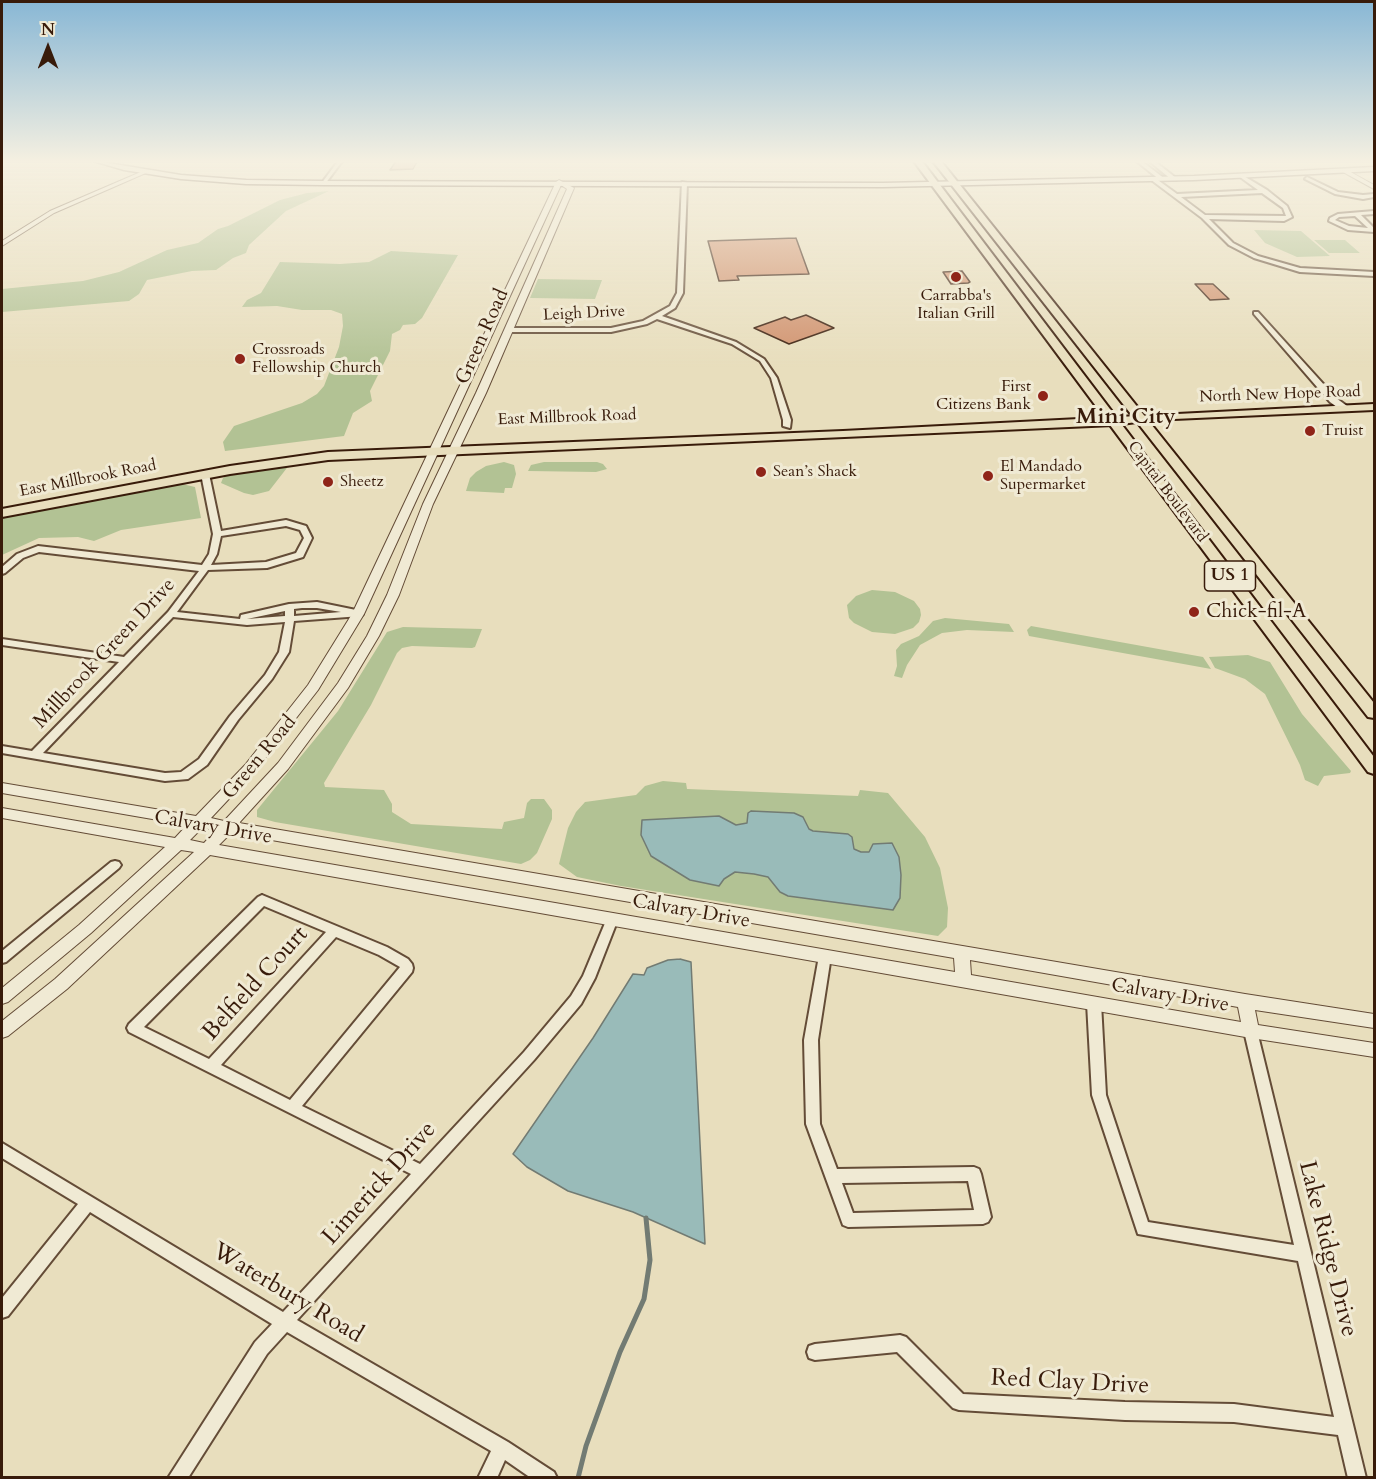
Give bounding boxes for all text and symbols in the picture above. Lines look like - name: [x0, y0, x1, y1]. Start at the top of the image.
- north arrow: [18, 18, 78, 78]
- text: N: [41, 19, 55, 41]
- marker: Carrabba's Italian Grill: [949, 270, 963, 284]
- street label: Green Road: [451, 286, 515, 388]
- place label: Carrabba's Italian Grill: [917, 286, 995, 324]
- street label: Leigh Drive: [542, 302, 626, 326]
- place label: Crossroads Fellowship Church: [252, 340, 381, 378]
- marker: Crossroads Fellowship Church: [233, 352, 247, 366]
- place label: First Citizens Bank: [936, 377, 1031, 415]
- street label: North New Hope Road: [1199, 383, 1361, 407]
- marker: First Citizens Bank: [1036, 389, 1050, 403]
- district label: Mini City: [1076, 405, 1176, 431]
- street label: East Millbrook Road: [497, 406, 637, 430]
- place label: Truist: [1322, 421, 1363, 441]
- marker: Truist: [1303, 424, 1317, 438]
- street label: Capital Boulevard: [1123, 438, 1211, 546]
- street label: East Millbrook Road: [18, 456, 158, 502]
- place label: El Mandado Supermarket: [1000, 457, 1086, 495]
- place label: Sean’s Shack: [773, 462, 857, 482]
- marker: Sean’s Shack: [754, 465, 768, 479]
- marker: El Mandado Supermarket: [981, 469, 995, 483]
- place label: Sheetz: [340, 472, 384, 492]
- marker: Sheetz: [321, 475, 335, 489]
- road number: US 1: [1204, 561, 1256, 591]
- street label: Millbrook Green Drive: [29, 574, 181, 734]
- place label: Chick-fil-A: [1206, 600, 1306, 624]
- marker: Chick-fil-A: [1187, 605, 1201, 619]
- street label: Green Road: [218, 711, 302, 805]
- street label: Calvary Drive: [152, 806, 274, 850]
- street label: Calvary Drive: [630, 890, 752, 934]
- street label: Belfield Court: [197, 921, 315, 1047]
- street label: Calvary Drive: [1109, 974, 1231, 1018]
- street label: Limerick Drive: [317, 1116, 443, 1252]
- street label: Lake Ridge Drive: [1291, 1158, 1363, 1340]
- street label: Waterbury Road: [206, 1238, 368, 1350]
- street label: Red Clay Drive: [990, 1364, 1150, 1402]

